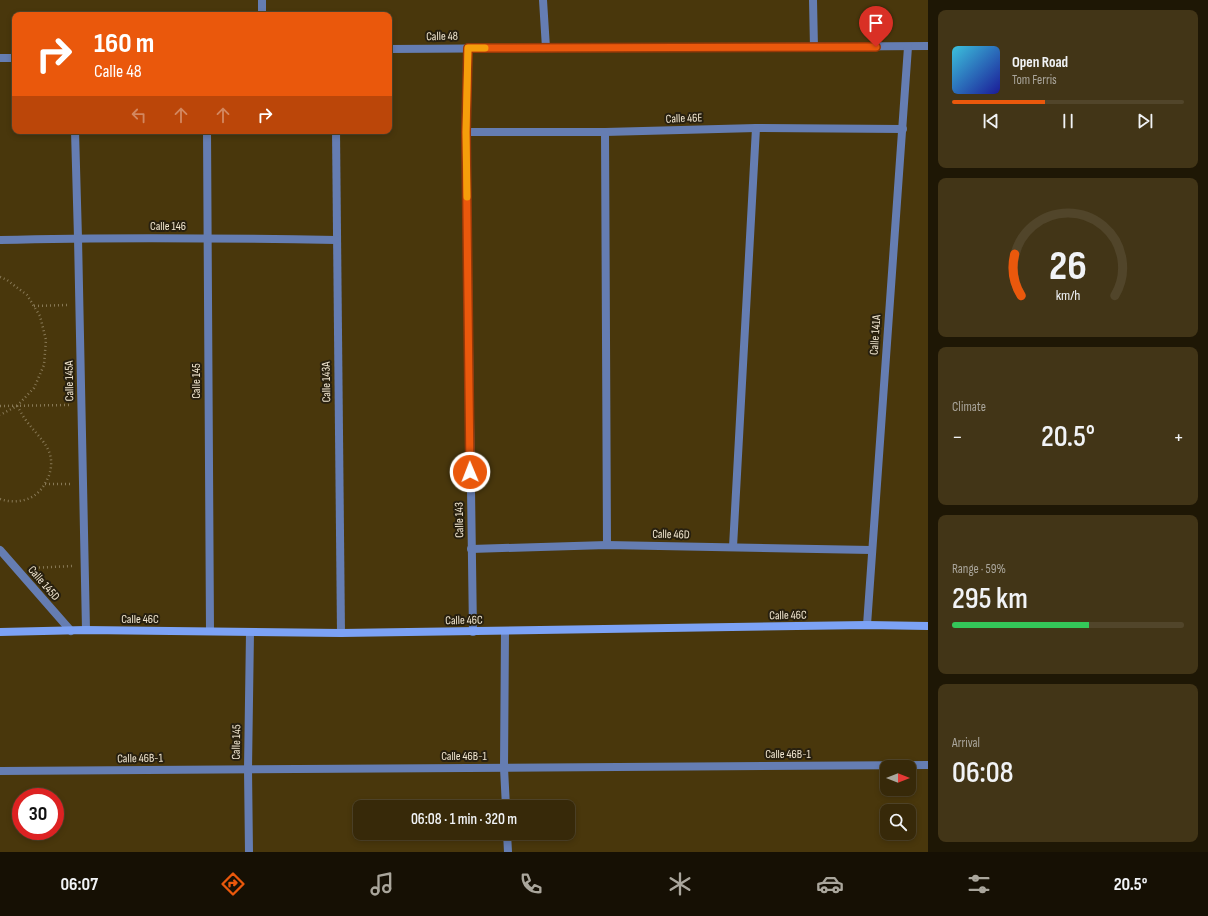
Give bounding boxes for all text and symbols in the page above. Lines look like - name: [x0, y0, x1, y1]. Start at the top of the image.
- pin: [859, 6, 893, 47]
- icon: arrive: [865, 12, 887, 34]
- text: 160 m: [94, 27, 154, 60]
- icon: right: [28, 28, 80, 80]
- street label: Calle 48: [426, 29, 458, 44]
- text: Open Road: [1012, 53, 1068, 72]
- text: Calle 48: [94, 61, 142, 82]
- text: Tom Ferris: [1012, 72, 1057, 88]
- icon: left: [128, 104, 150, 126]
- icon: ahead: [170, 104, 192, 126]
- icon: ahead: [212, 104, 234, 126]
- icon: right: [254, 104, 276, 126]
- street label: Calle 46E: [665, 110, 703, 127]
- icon: previous: [980, 110, 1002, 132]
- icon: pause: [1057, 110, 1079, 132]
- icon: next: [1134, 110, 1156, 132]
- street label: Calle 146: [150, 219, 186, 234]
- text: 26: [1049, 241, 1087, 290]
- text: km/h: [1056, 286, 1080, 303]
- street label: Calle 141A: [867, 314, 884, 356]
- street label: Calle 145A: [62, 360, 77, 401]
- street label: Calle 143A: [319, 361, 334, 403]
- street label: Calle 145: [189, 363, 204, 399]
- text: Climate: [952, 399, 986, 415]
- text: 20.5°: [1041, 419, 1095, 455]
- text: −: [952, 424, 963, 451]
- text: +: [1173, 424, 1184, 451]
- position arrow: [449, 451, 491, 493]
- street label: Calle 143: [452, 502, 467, 538]
- street label: Calle 46D: [652, 527, 690, 542]
- text: Range · 59%: [952, 561, 1006, 577]
- street label: Calle 145D: [24, 563, 63, 604]
- text: 295 km: [952, 581, 1028, 617]
- street label: Calle 46C: [769, 608, 807, 623]
- street label: Calle 46C: [121, 612, 159, 627]
- street label: Calle 46C: [445, 613, 483, 628]
- street label: Calle 145: [229, 724, 244, 760]
- text: Arrival: [952, 735, 980, 751]
- street label: Calle 46B-1: [765, 747, 812, 762]
- street label: Calle 46B-1: [441, 749, 488, 764]
- street label: Calle 46B-1: [117, 751, 164, 766]
- text: 06:08: [952, 755, 1014, 791]
- north arrow: [880, 760, 916, 796]
- map controls: [880, 760, 916, 840]
- speed limit sign: 30: [12, 788, 64, 840]
- button: search: [880, 804, 916, 840]
- text: 06:08 · 1 min · 320 m: [411, 810, 517, 829]
- icon: directions: [219, 870, 247, 898]
- icon: music: [368, 870, 396, 898]
- icon: phone: [517, 870, 545, 898]
- icon: climate: [666, 870, 694, 898]
- icon: car: [816, 870, 844, 898]
- icon: filters: [965, 870, 993, 898]
- text: 06:07: [61, 874, 98, 895]
- text: 20.5°: [1114, 874, 1147, 895]

